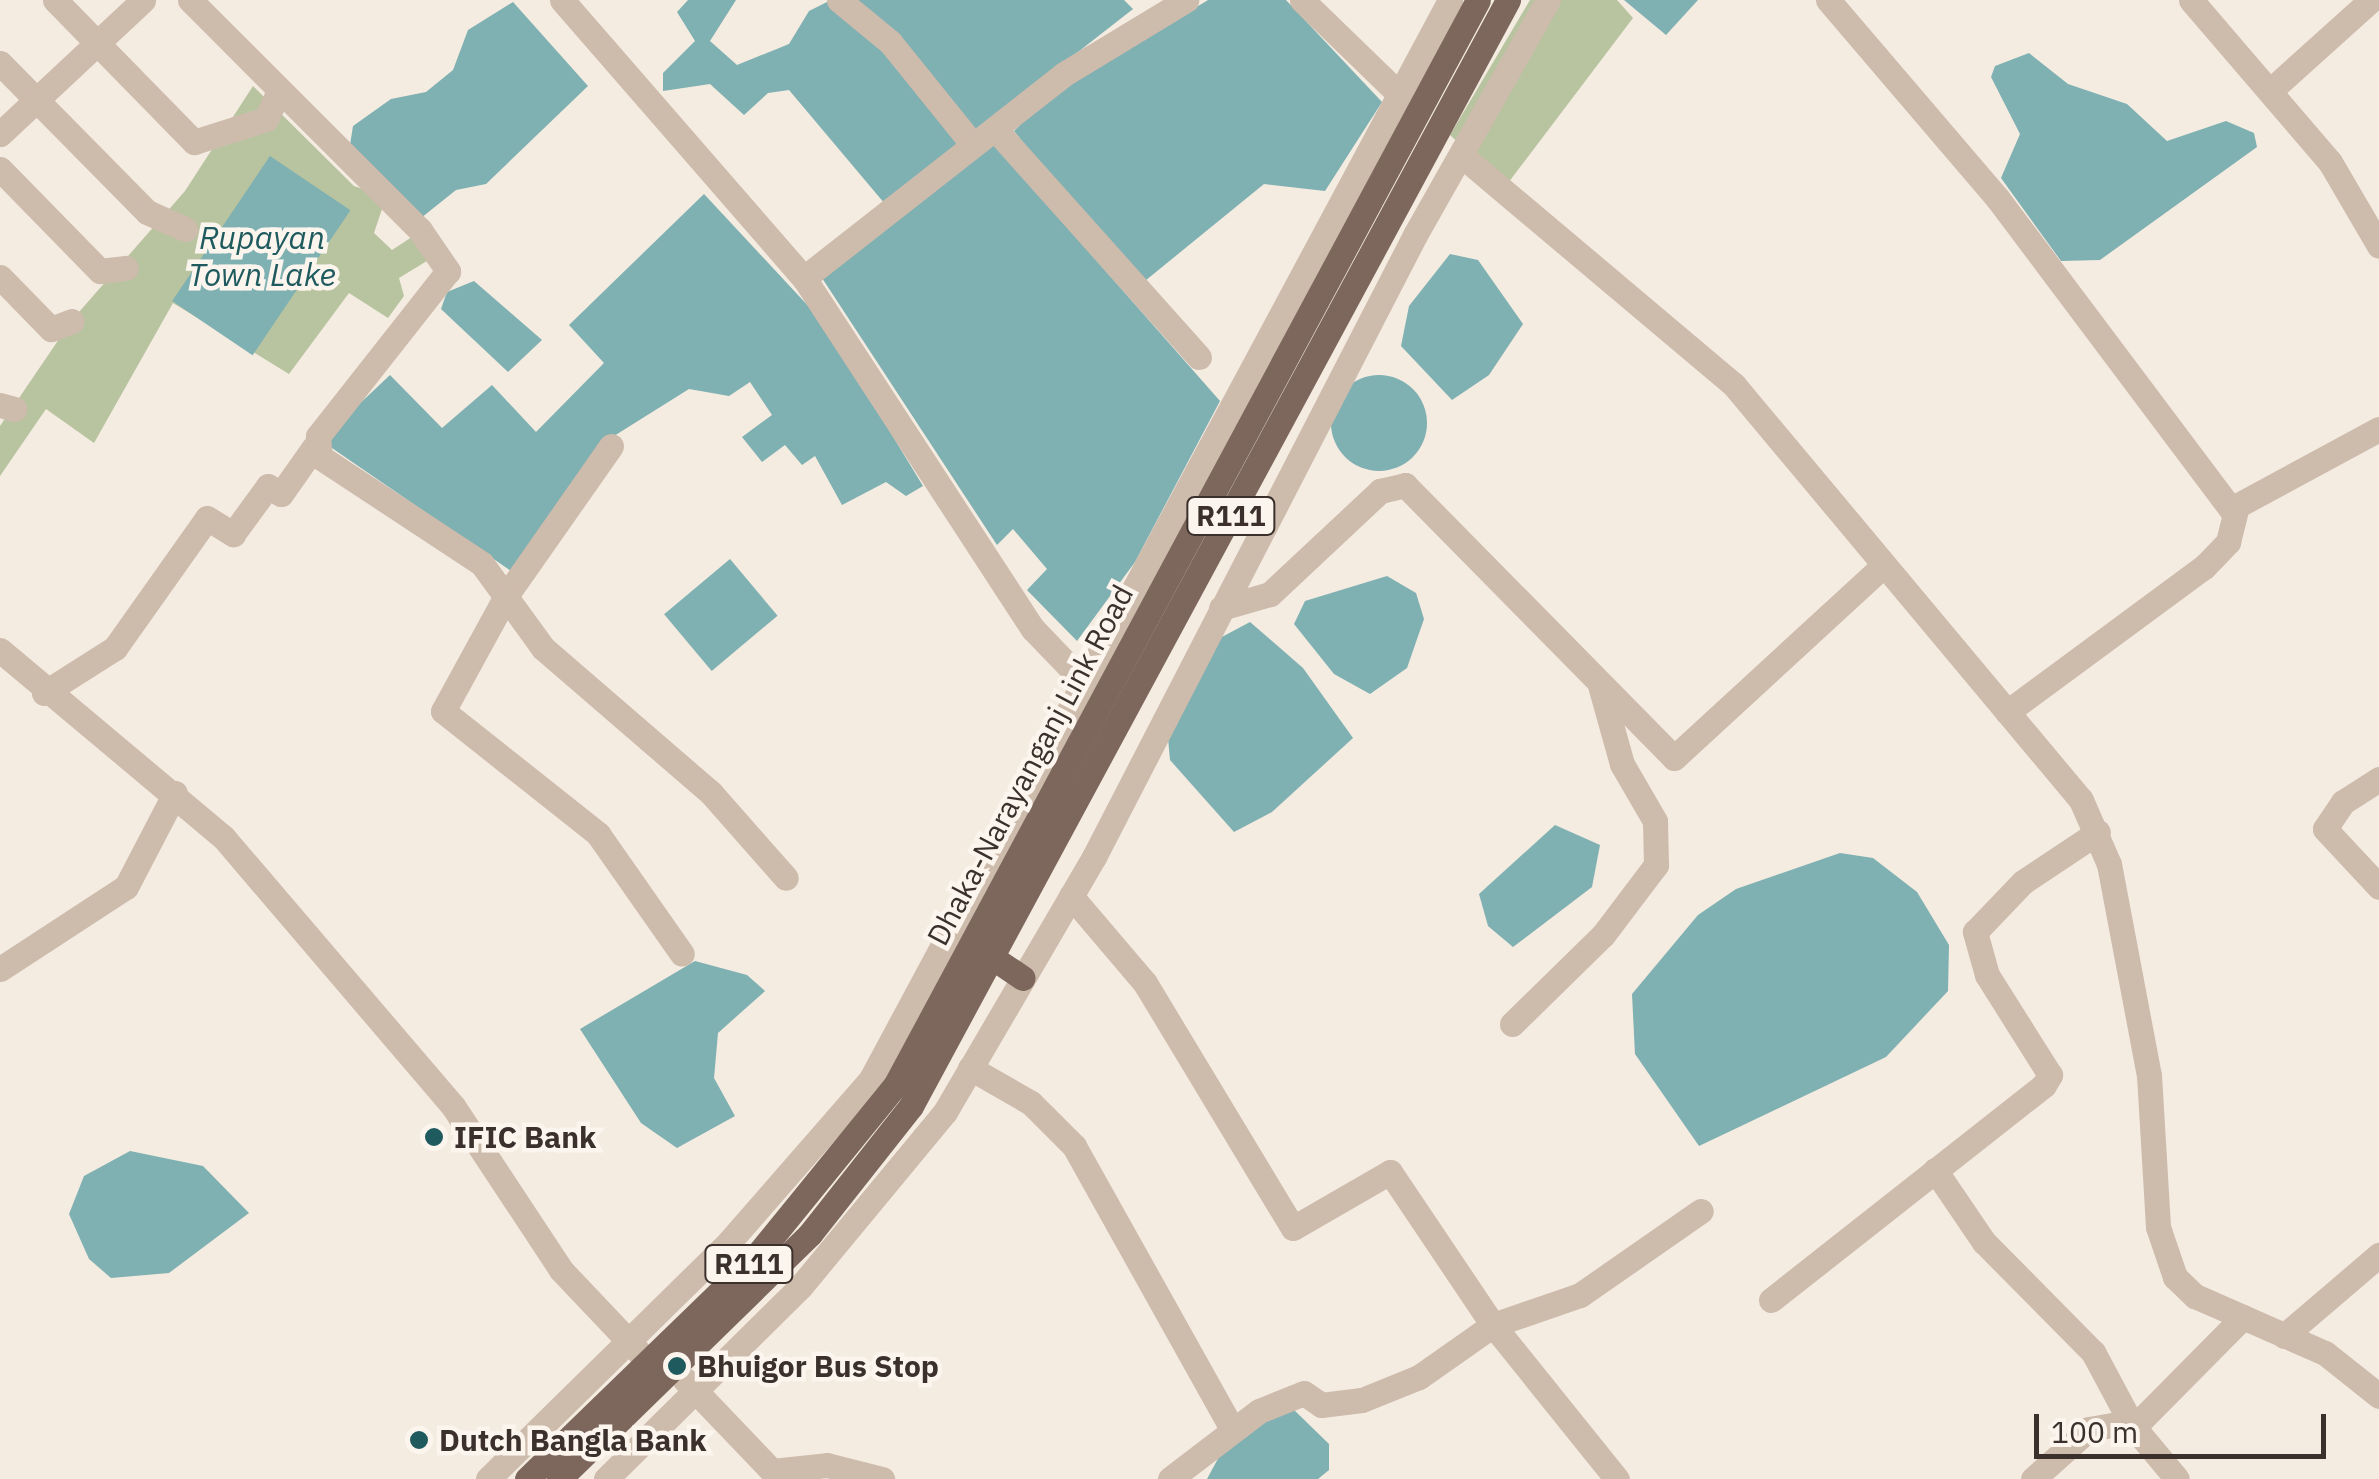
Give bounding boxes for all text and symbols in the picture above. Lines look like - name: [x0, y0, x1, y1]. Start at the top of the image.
- water label: Rupayan Town Lake: [188, 219, 336, 294]
- road number: R111: [1186, 493, 1276, 539]
- street label: Dhaka-Narayanganj Link Road: [919, 579, 1141, 951]
- place label: IFIC Bank: [454, 1119, 596, 1155]
- marker: IFIC Bank: [423, 1126, 445, 1148]
- road number: R111: [704, 1241, 794, 1287]
- place label: Bhuigor Bus Stop: [697, 1348, 939, 1384]
- marker: Bhuigor Bus Stop: [666, 1355, 688, 1377]
- scale bar: [2039, 1394, 2332, 1456]
- text: 100 m: [2051, 1412, 2138, 1451]
- place label: Dutch Bangla Bank: [439, 1422, 707, 1458]
- marker: Dutch Bangla Bank: [408, 1429, 430, 1451]

